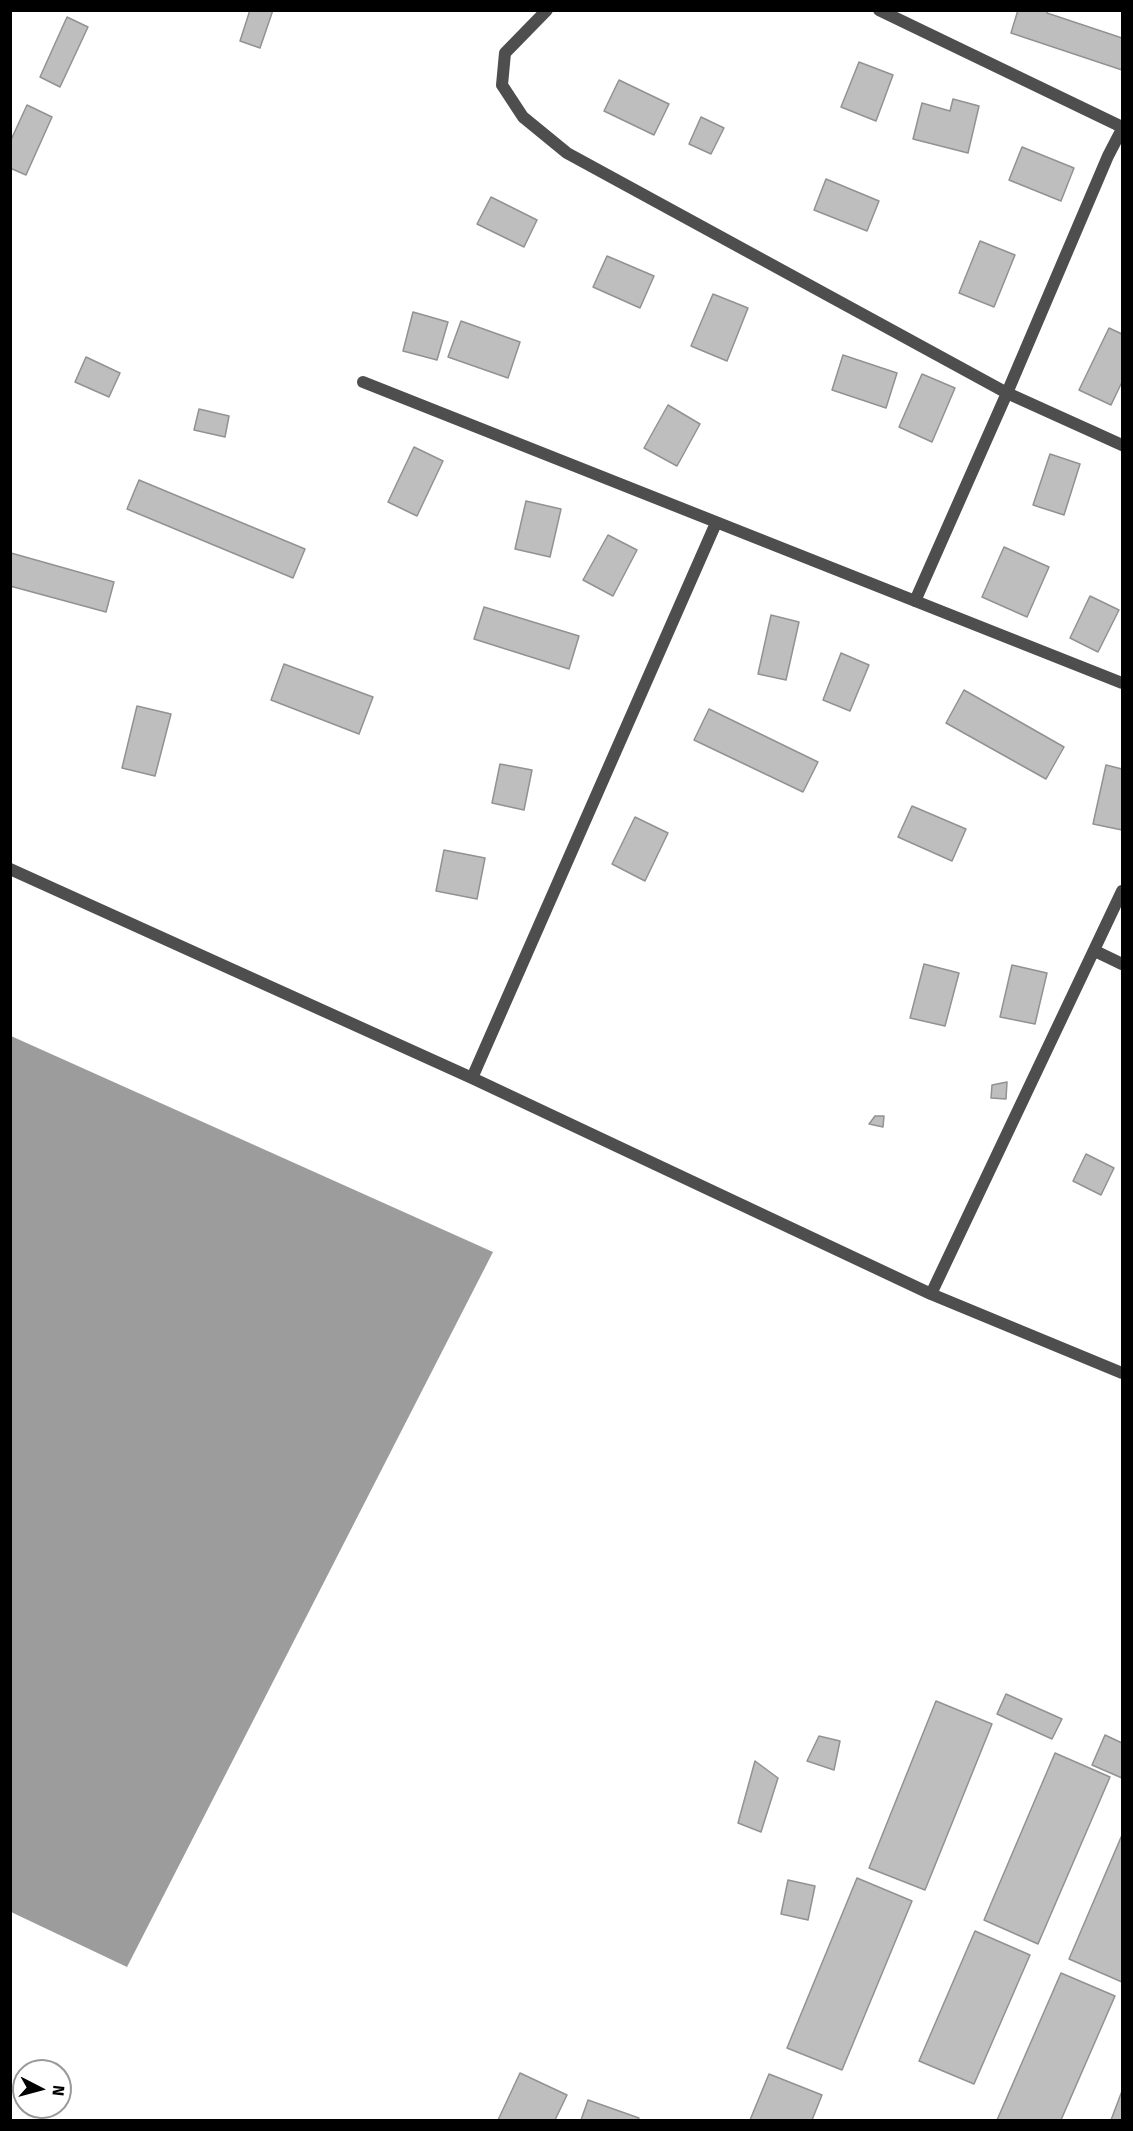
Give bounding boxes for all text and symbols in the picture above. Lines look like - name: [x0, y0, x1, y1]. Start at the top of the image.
- north arrow: [12, 2059, 72, 2119]
- text: N: [48, 2084, 68, 2097]

